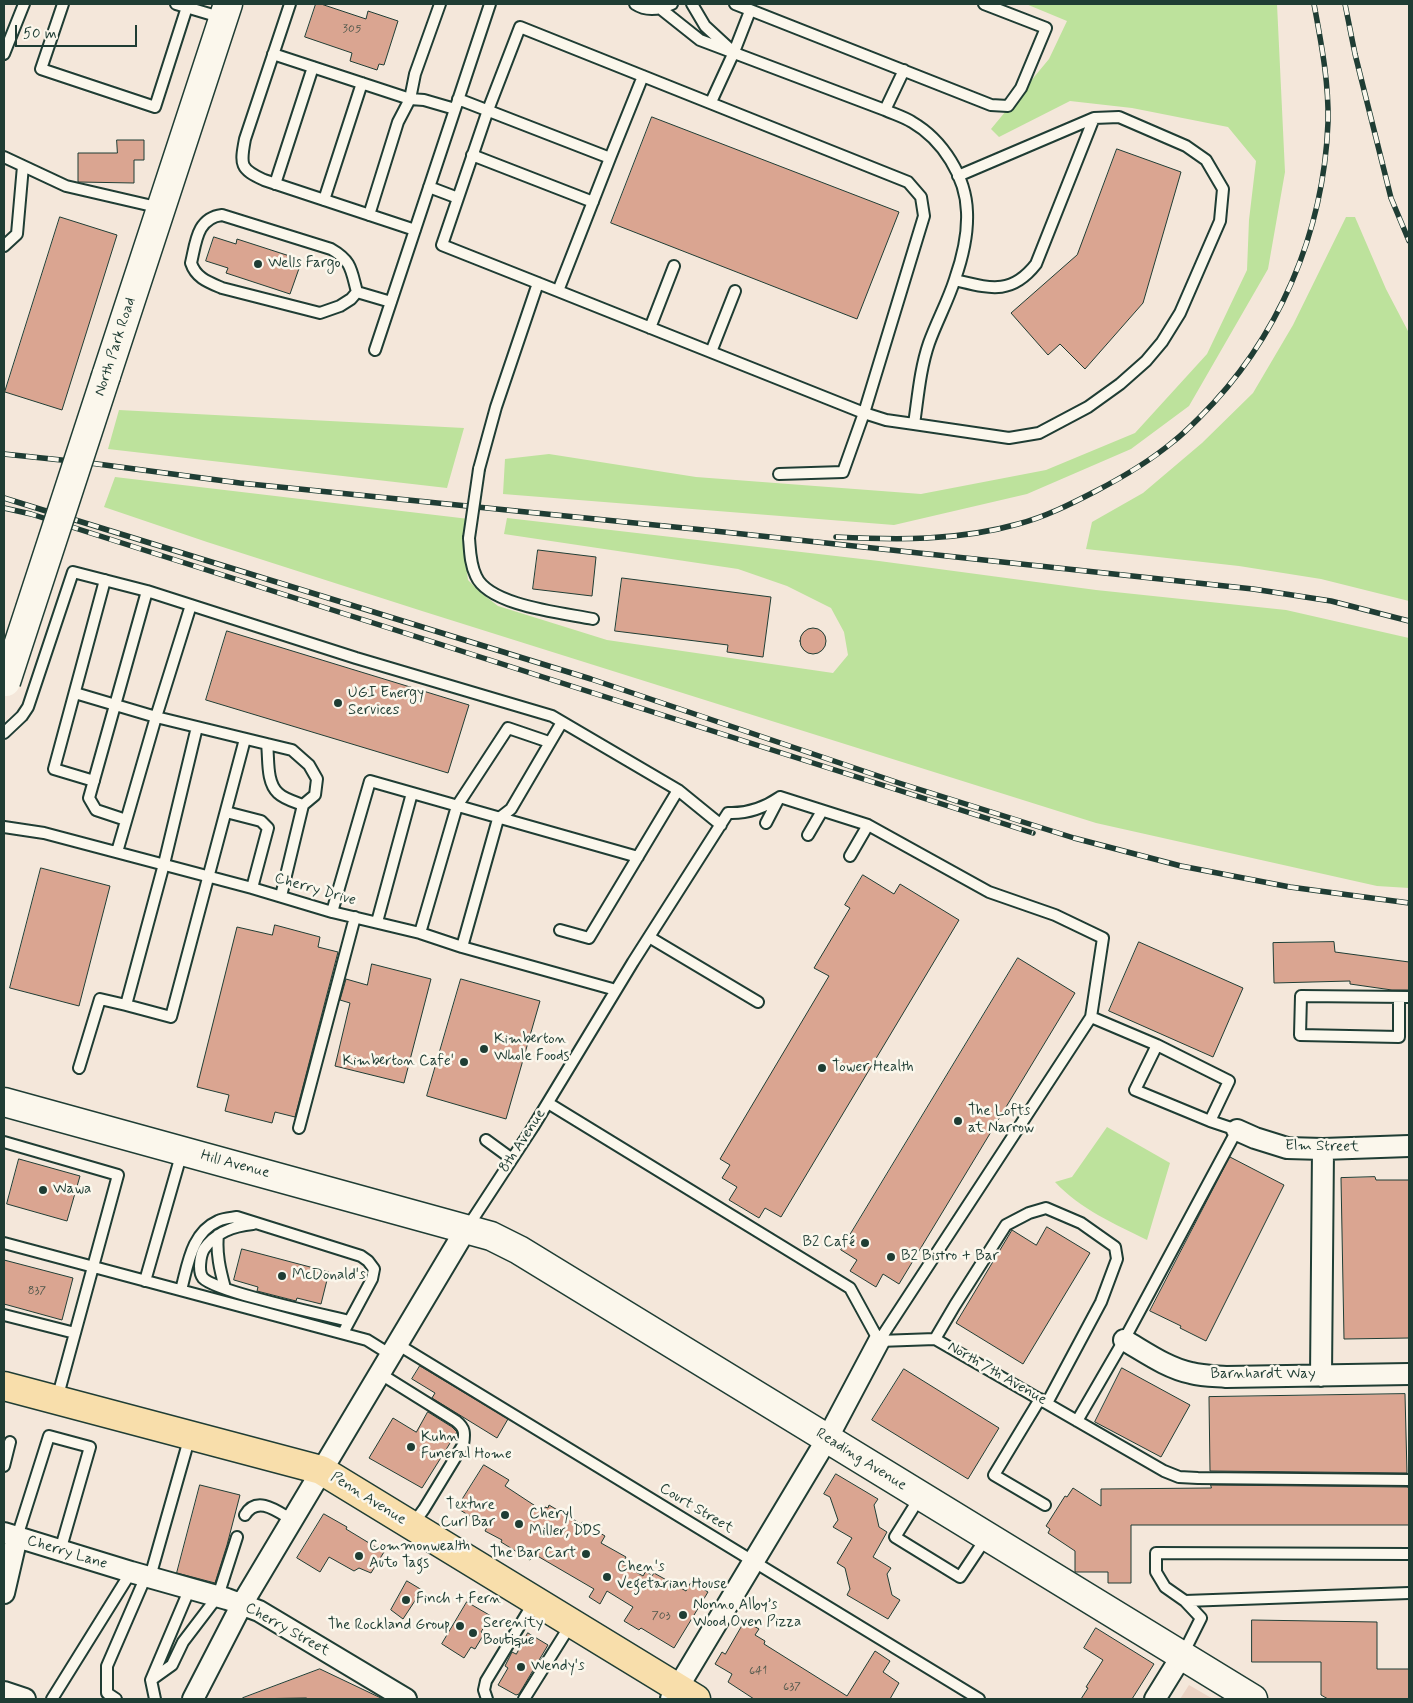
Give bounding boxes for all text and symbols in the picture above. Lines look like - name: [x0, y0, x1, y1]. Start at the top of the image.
- scale bar: [18, 15, 140, 47]
- house number: 305: [343, 22, 361, 36]
- text: 50 m: [23, 24, 57, 44]
- place label: Wells Fargo: [268, 255, 341, 273]
- marker: Wells Fargo: [252, 258, 264, 270]
- street label: North Park Road: [92, 295, 140, 399]
- place label: UGI Energy Services: [348, 685, 424, 720]
- marker: UGI Energy Services: [332, 697, 344, 709]
- street label: Cherry Drive: [272, 870, 358, 910]
- place label: Kimberton Whole Foods: [494, 1031, 569, 1066]
- marker: Kimberton Whole Foods: [478, 1043, 490, 1055]
- place label: Kimberton Cafe': [343, 1053, 454, 1071]
- marker: Kimberton Cafe': [458, 1056, 470, 1068]
- place label: Tower Health: [832, 1059, 914, 1077]
- marker: Tower Health: [816, 1062, 828, 1074]
- place label: The Lofts at Narrow: [968, 1103, 1034, 1138]
- street label: 8th Avenue: [496, 1106, 550, 1176]
- marker: The Lofts at Narrow: [952, 1115, 964, 1127]
- street label: Elm Street: [1285, 1137, 1359, 1157]
- street label: Hill Avenue: [198, 1147, 272, 1183]
- place label: Wawa: [53, 1181, 91, 1199]
- marker: Wawa: [37, 1184, 49, 1196]
- place label: B2 Café: [802, 1234, 855, 1252]
- marker: B2 Café: [859, 1237, 871, 1249]
- place label: B2 Bistro + Bar: [901, 1248, 999, 1266]
- marker: B2 Bistro + Bar: [885, 1251, 897, 1263]
- place label: McDonald's: [292, 1267, 366, 1285]
- marker: McDonald's: [276, 1270, 288, 1282]
- house number: 837: [28, 1284, 46, 1298]
- street label: North 7th Avenue: [944, 1338, 1050, 1410]
- street label: Barnhardt Way: [1210, 1366, 1316, 1384]
- street label: Reading Avenue: [812, 1425, 910, 1495]
- place label: Kuhn Funeral Home: [421, 1429, 512, 1464]
- marker: Kuhn Funeral Home: [405, 1441, 417, 1453]
- street label: Penn Avenue: [327, 1469, 409, 1529]
- street label: Court Street: [656, 1480, 736, 1538]
- place label: Texture Curl Bar: [440, 1497, 495, 1532]
- place label: Cheryl Miller, DDS: [529, 1506, 601, 1541]
- marker: Texture Curl Bar: [499, 1509, 511, 1521]
- marker: Cheryl Miller, DDS: [513, 1518, 525, 1530]
- street label: Cherry Lane: [25, 1532, 109, 1574]
- place label: Commonwealth Auto Tags: [369, 1538, 470, 1573]
- place label: The Bar Cart: [490, 1545, 576, 1563]
- marker: The Bar Cart: [580, 1548, 592, 1560]
- marker: Commonwealth Auto Tags: [353, 1550, 365, 1562]
- place label: Chen's Vegetarian House: [617, 1559, 727, 1594]
- marker: Chen's Vegetarian House: [601, 1571, 613, 1583]
- place label: Finch + Fern: [416, 1591, 501, 1609]
- marker: Finch + Fern: [400, 1594, 412, 1606]
- place label: Nonno Alby’s Wood Oven Pizza: [693, 1597, 801, 1632]
- street label: Cherry Street: [242, 1599, 332, 1661]
- house number: 703: [651, 1609, 671, 1623]
- marker: Nonno Alby’s Wood Oven Pizza: [677, 1609, 689, 1621]
- place label: Serenity Boutique: [483, 1615, 543, 1650]
- place label: The Rockland Group: [328, 1617, 450, 1635]
- marker: The Rockland Group: [454, 1620, 466, 1632]
- marker: Serenity Boutique: [467, 1627, 479, 1639]
- place label: Wendy's: [531, 1658, 585, 1676]
- marker: Wendy's: [515, 1661, 527, 1673]
- house number: 641: [749, 1664, 767, 1678]
- house number: 637: [783, 1680, 801, 1694]

